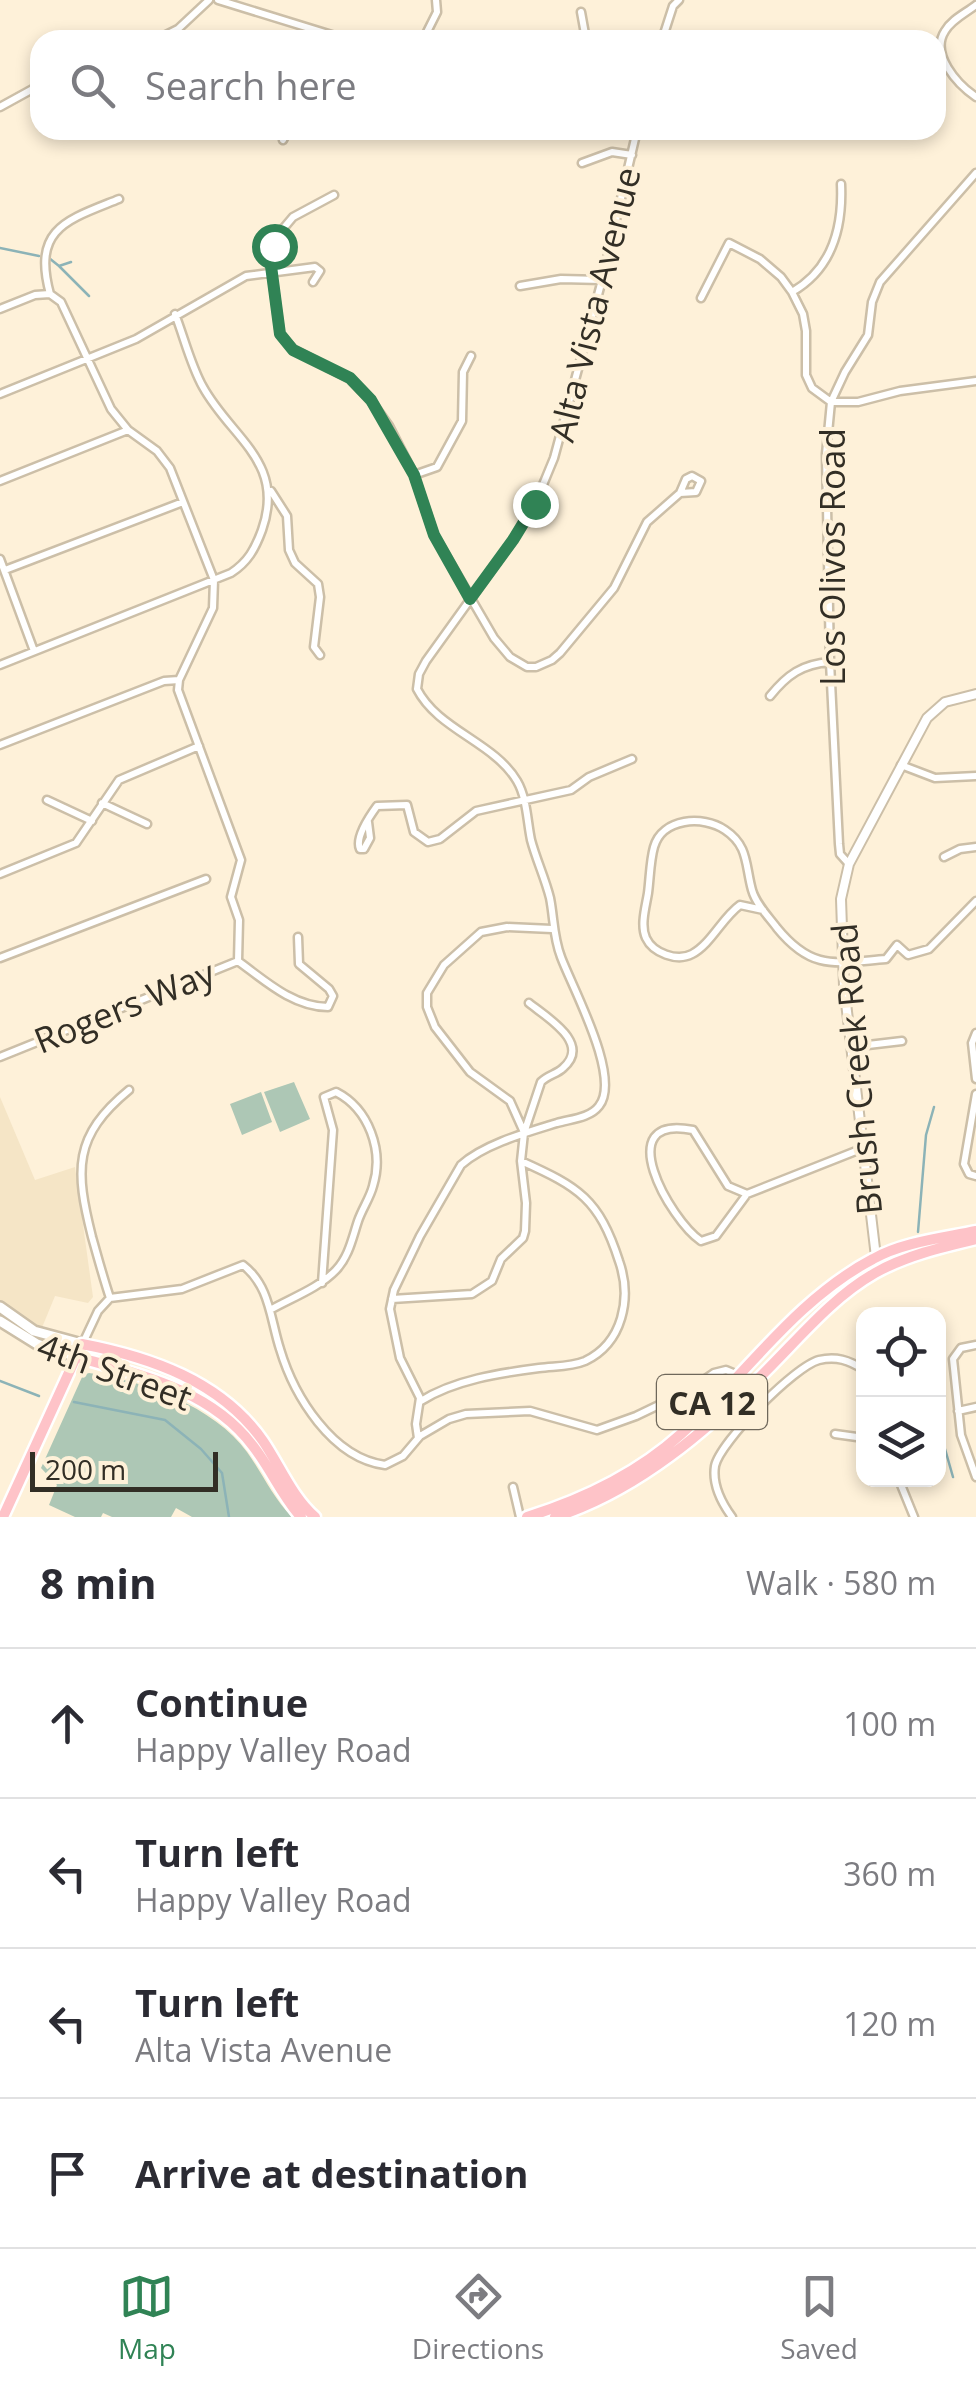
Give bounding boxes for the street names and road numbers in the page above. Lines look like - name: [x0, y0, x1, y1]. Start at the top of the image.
- street label: Alta Vista Avenue: [537, 162, 651, 446]
- street label: Los Olivos Road: [808, 428, 855, 686]
- street label: Brush Creek Road: [820, 921, 892, 1217]
- street label: Rogers Way: [27, 948, 222, 1064]
- street label: 4th Street: [31, 1321, 199, 1421]
- road number: CA 12: [657, 1375, 767, 1429]

